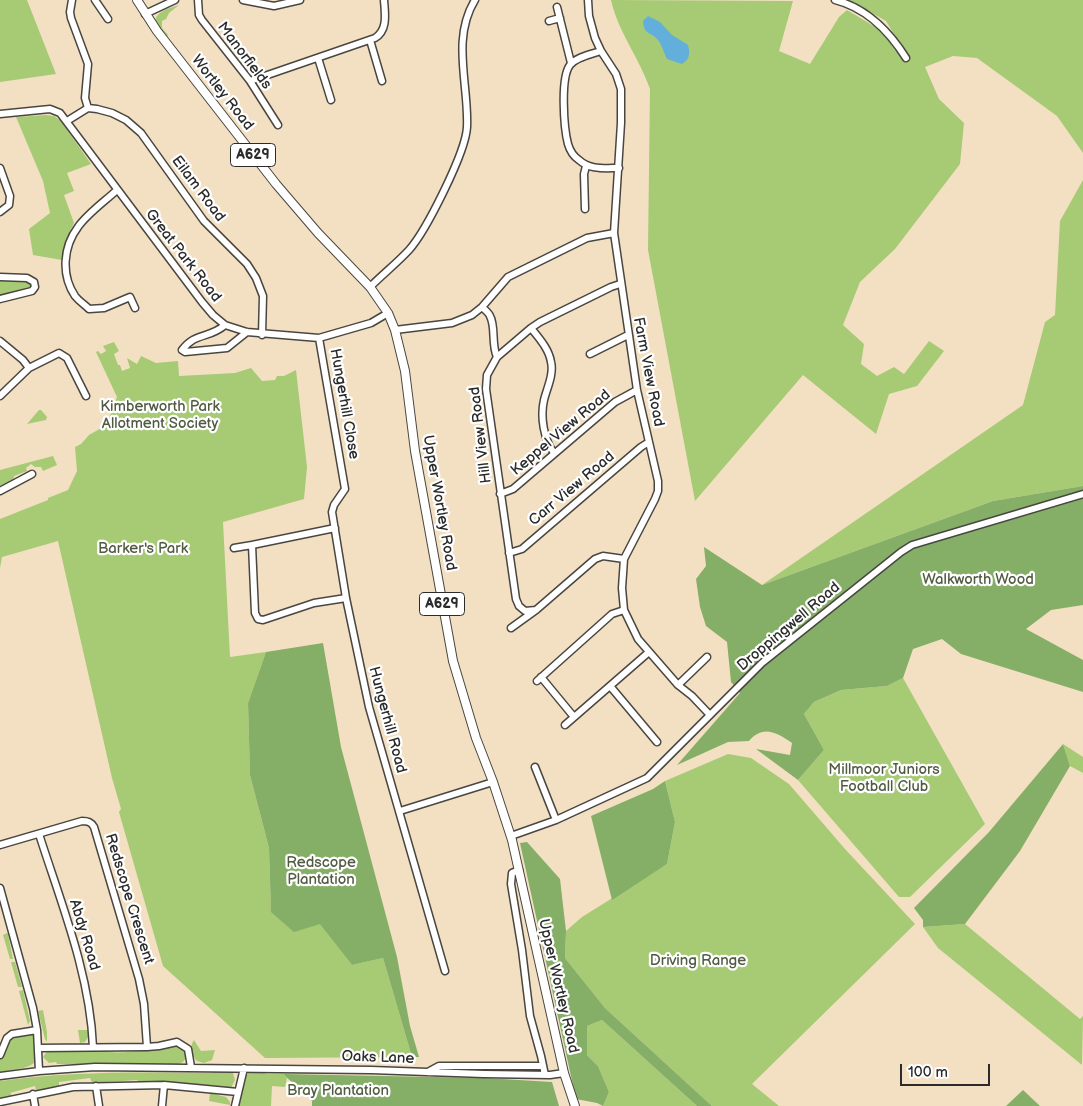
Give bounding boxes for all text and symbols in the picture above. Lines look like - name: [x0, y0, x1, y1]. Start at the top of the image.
- street label: Manorfields: [213, 19, 275, 93]
- street label: Wortley Road: [187, 52, 257, 134]
- road number: A629: [230, 144, 276, 166]
- street label: Eilam Road: [167, 152, 229, 226]
- street label: Great Park Road: [141, 206, 225, 306]
- street label: Farm View Road: [629, 316, 667, 428]
- street label: Hungerhill Close: [325, 347, 363, 461]
- street label: Hill View Road: [466, 386, 496, 484]
- street label: Keppel View Road: [508, 386, 614, 480]
- park label: Kimberworth Park Allotment Society: [100, 398, 220, 433]
- street label: Upper Wortley Road: [418, 434, 460, 572]
- street label: Carr View Road: [526, 448, 618, 530]
- park label: Barker's Park: [98, 540, 188, 558]
- park label: Walkworth Wood: [922, 571, 1034, 589]
- street label: Droppingwell Road: [734, 579, 844, 675]
- road number: A629: [420, 592, 464, 616]
- street label: Hungerhill Road: [364, 665, 410, 775]
- park label: Millmoor Juniors Football Club: [828, 761, 940, 796]
- street label: Redscope Crescent: [101, 831, 157, 967]
- park label: Redscope Plantation: [286, 854, 356, 889]
- street label: Abdy Road: [65, 897, 103, 973]
- street label: Upper Wortley Road: [534, 917, 582, 1055]
- park label: Driving Range: [650, 952, 746, 970]
- street label: Oaks Lane: [341, 1048, 415, 1068]
- scale bar: [903, 1054, 993, 1086]
- text: 100 m: [908, 1063, 948, 1082]
- park label: Bray Plantation: [287, 1082, 389, 1100]

